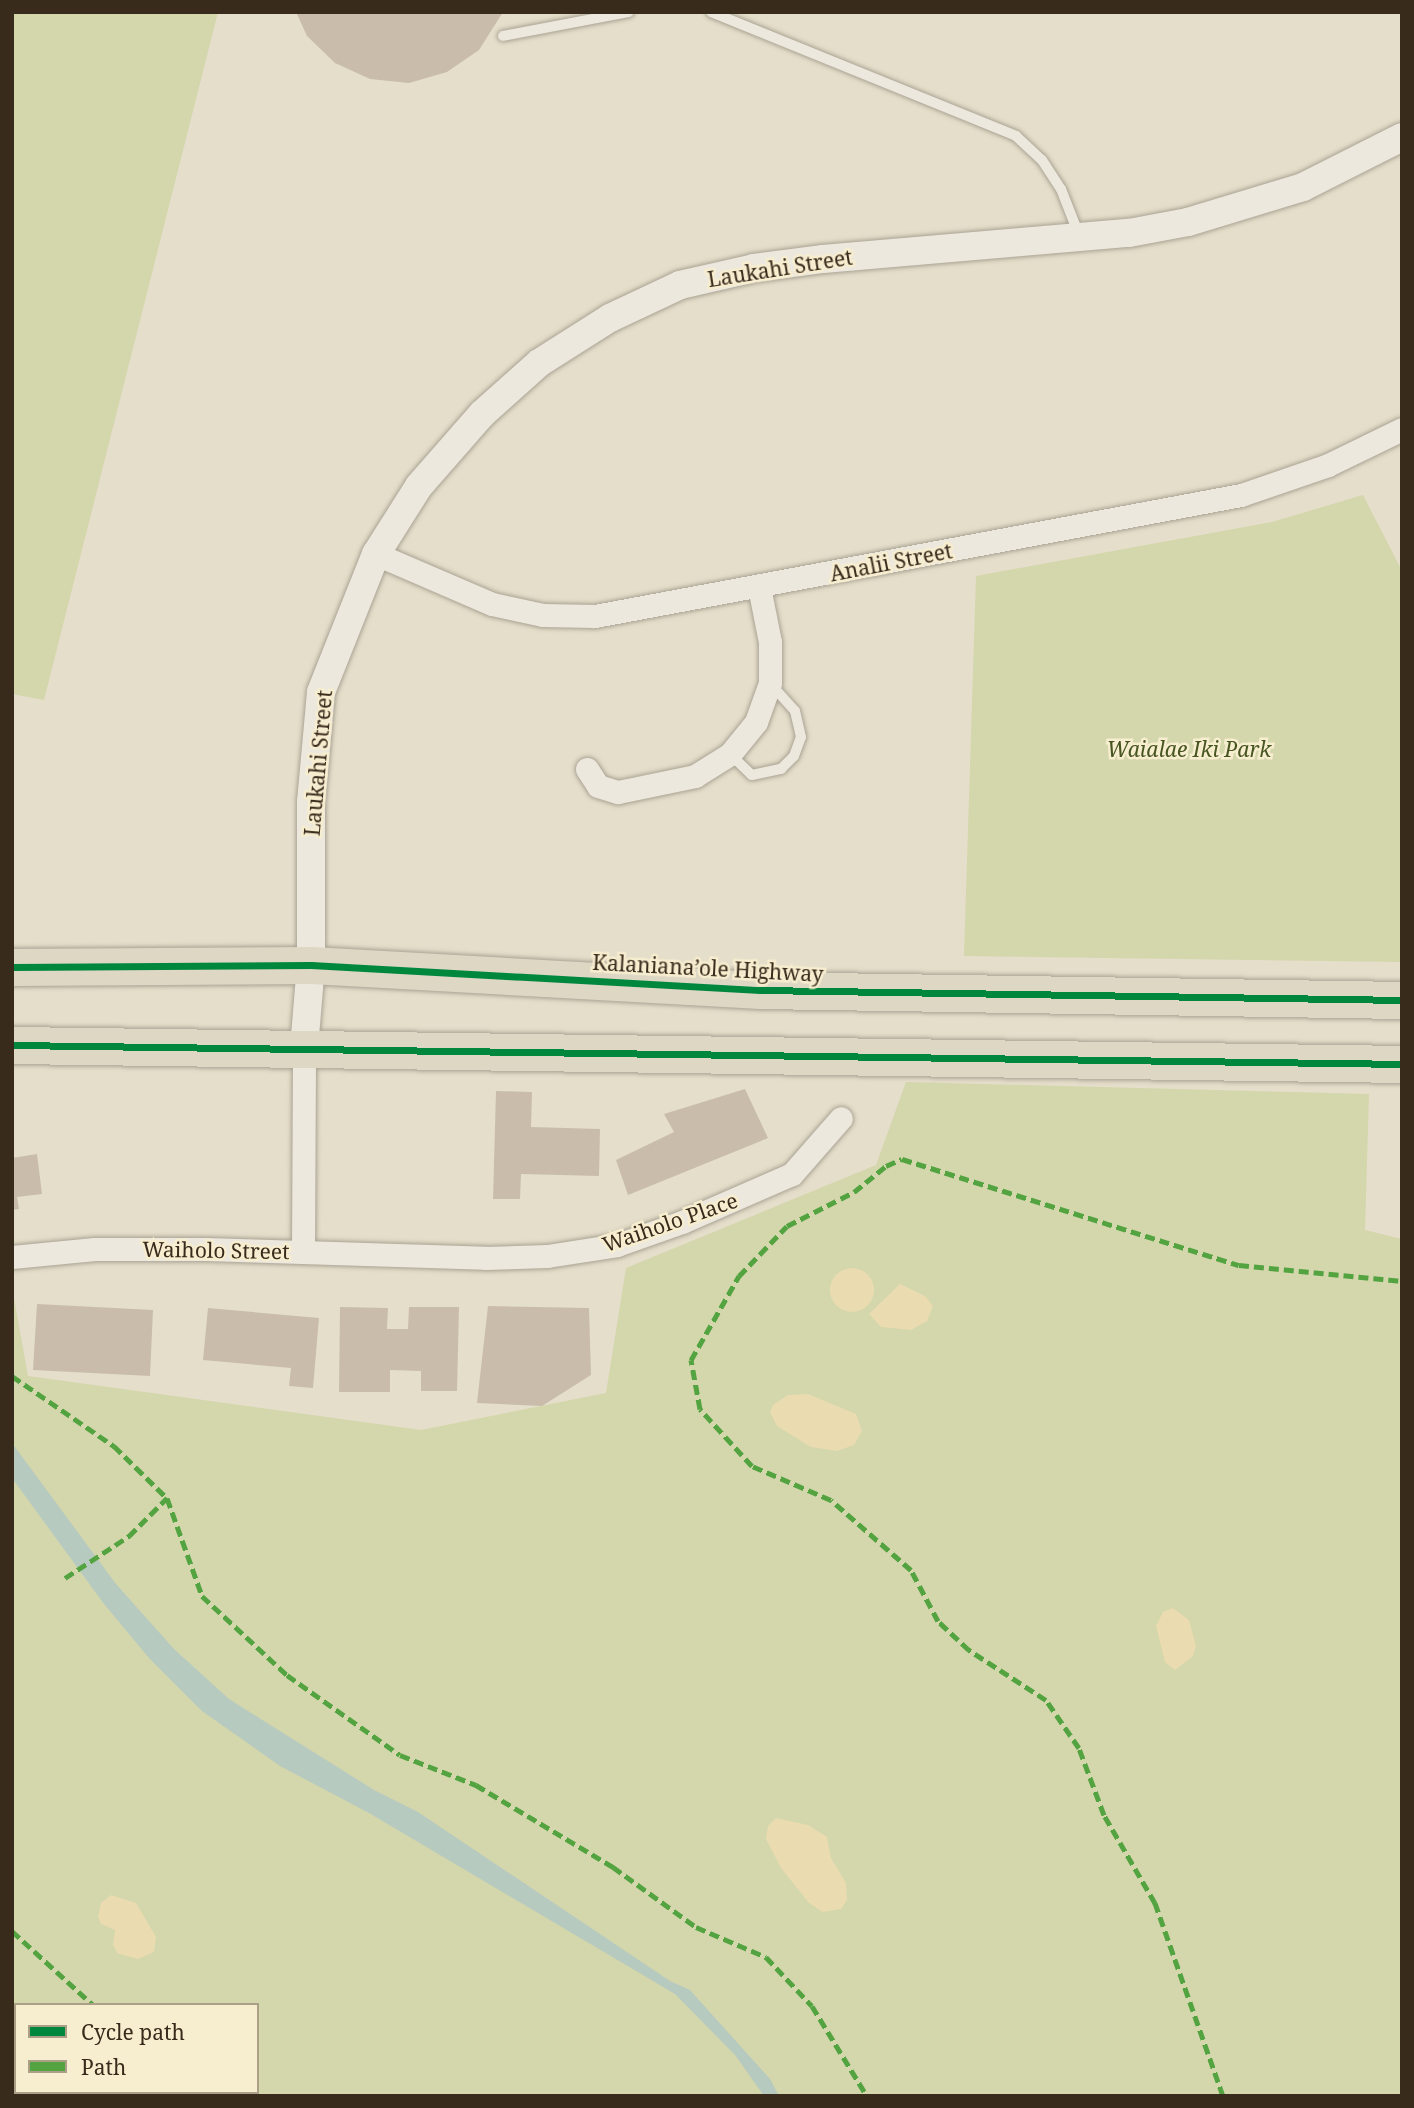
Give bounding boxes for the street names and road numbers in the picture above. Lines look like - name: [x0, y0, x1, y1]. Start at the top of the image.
- street label: Laukahi Street: [706, 244, 854, 292]
- street label: Analii Street: [828, 538, 954, 586]
- street label: Laukahi Street: [299, 689, 337, 837]
- street label: Kalaniana’ole Highway: [592, 949, 824, 987]
- street label: Waiholo Place: [599, 1187, 741, 1257]
- street label: Waiholo Street: [142, 1236, 290, 1264]

